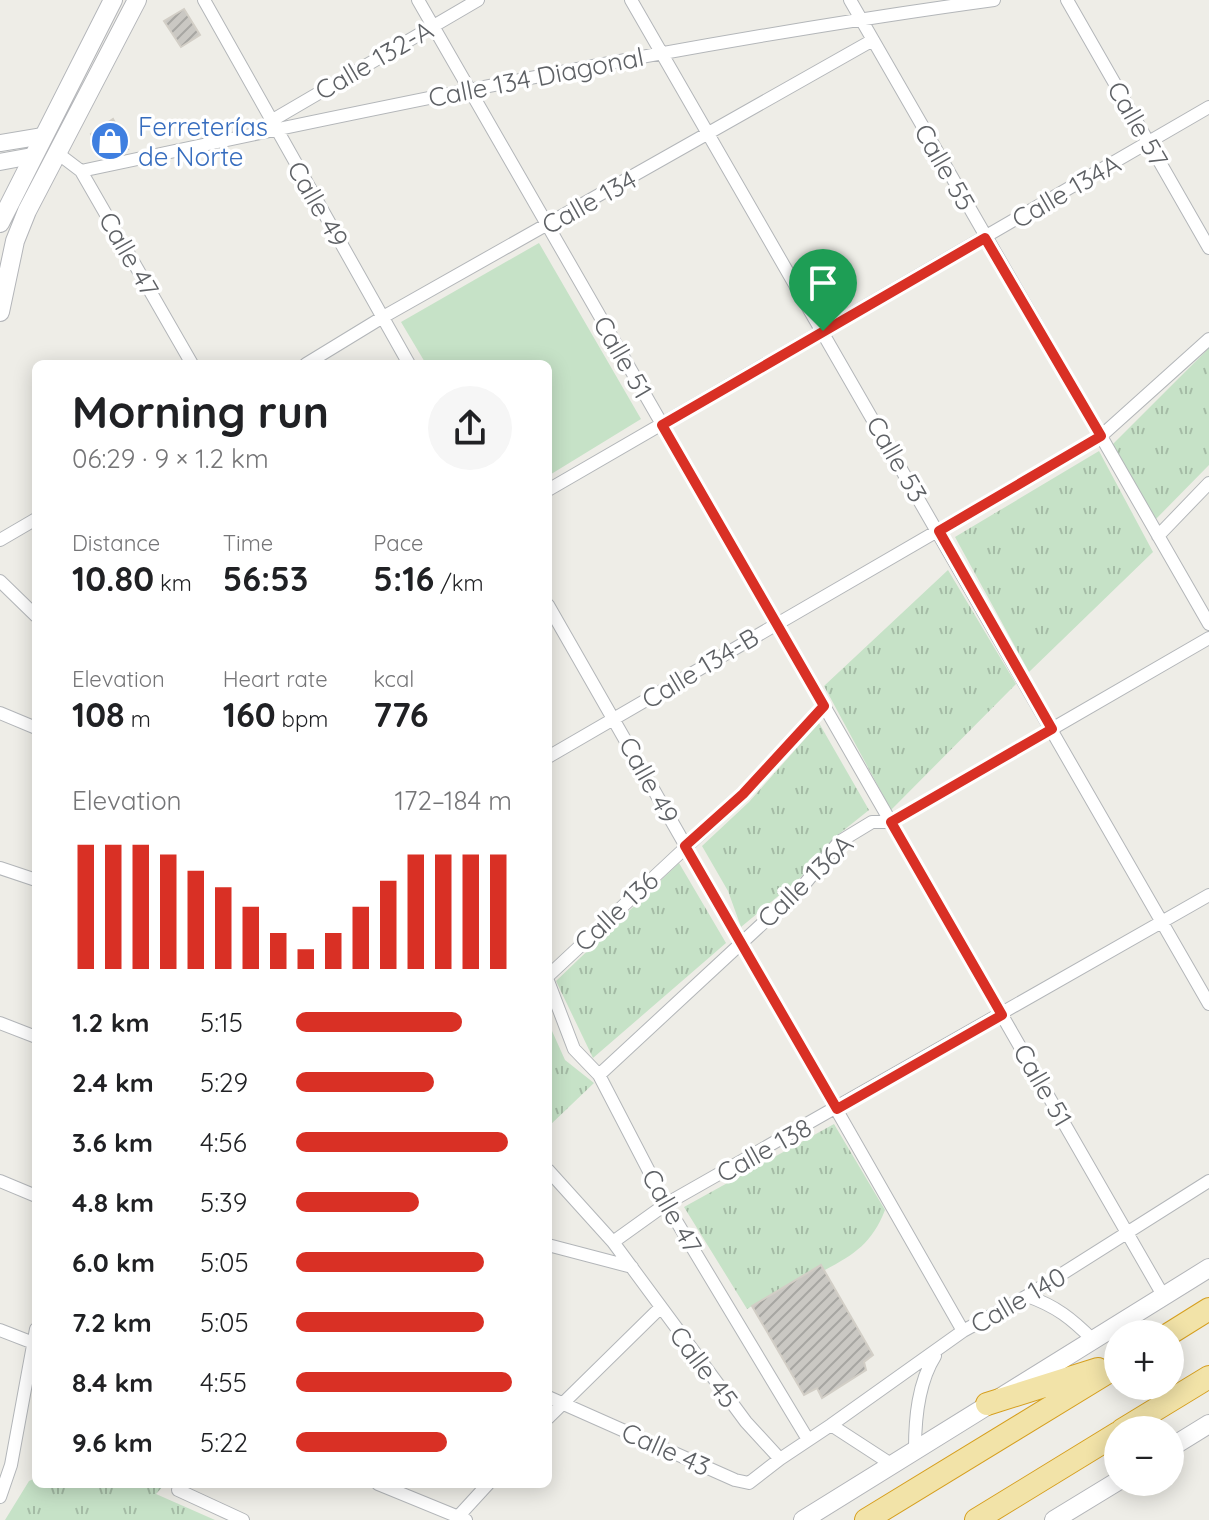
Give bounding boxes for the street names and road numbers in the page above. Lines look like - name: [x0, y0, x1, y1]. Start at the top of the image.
- street label: Calle 132-A: [309, 13, 439, 107]
- street label: Calle 134 Diagonal: [426, 40, 646, 114]
- street label: Calle 57: [1100, 75, 1176, 173]
- street label: Calle 55: [907, 118, 983, 216]
- street label: Calle 134A: [1006, 147, 1126, 235]
- street label: Calle 49: [280, 155, 356, 253]
- street label: Calle 134: [536, 163, 642, 241]
- street label: Calle 47: [92, 206, 166, 302]
- street label: Calle 51: [586, 310, 660, 404]
- street label: Calle 53: [859, 410, 935, 508]
- street label: Calle 134-B: [636, 620, 764, 716]
- street label: Calle 49: [612, 731, 686, 829]
- street label: Calle 136A: [750, 827, 860, 935]
- street label: Calle 136: [567, 864, 665, 958]
- street label: Calle 51: [1006, 1038, 1080, 1132]
- street label: Calle 138: [711, 1110, 817, 1190]
- street label: Calle 47: [635, 1163, 709, 1259]
- street label: Calle 140: [964, 1260, 1072, 1340]
- street label: Calle 45: [662, 1319, 746, 1415]
- street label: Calle 43: [617, 1415, 715, 1483]

